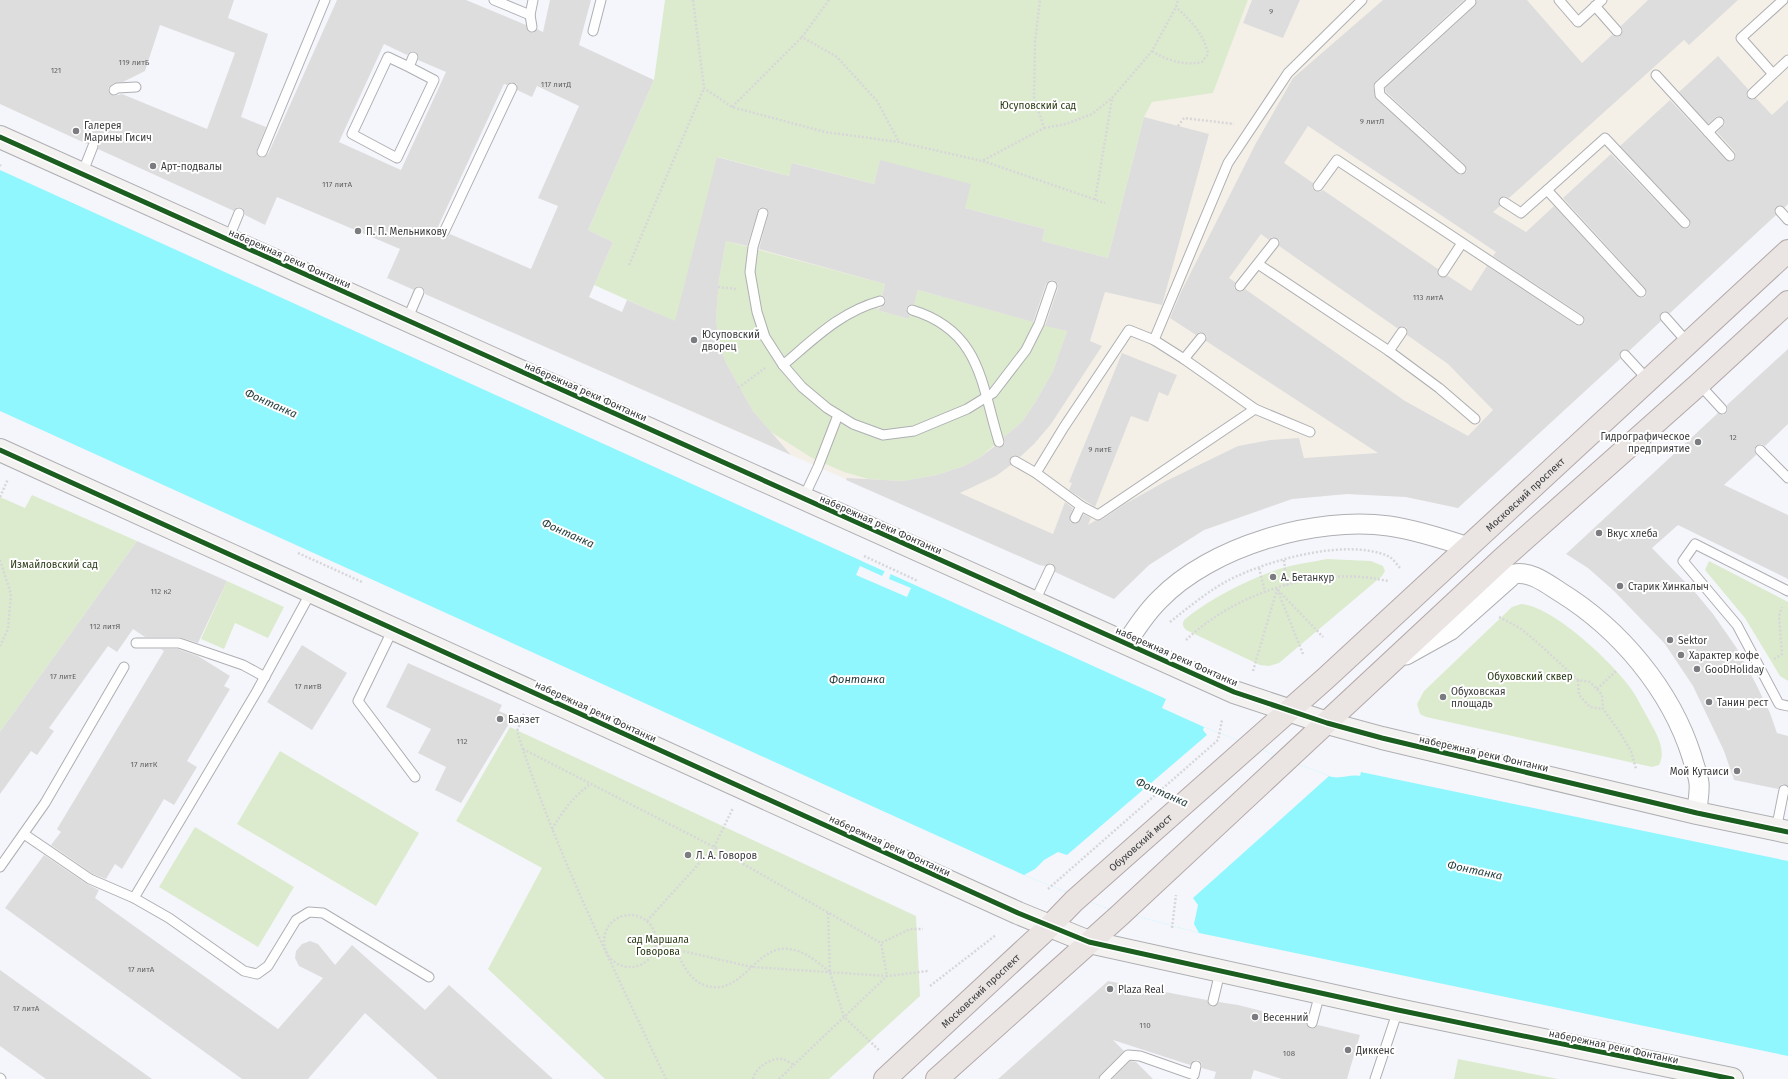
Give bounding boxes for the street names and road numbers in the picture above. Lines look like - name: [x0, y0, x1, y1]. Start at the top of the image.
- street label: набережная реки Фонтанки: [227, 226, 353, 291]
- street label: набережная реки Фонтанки: [523, 359, 649, 424]
- street label: Московский проспект: [1484, 455, 1568, 534]
- street label: набережная реки Фонтанки: [818, 492, 944, 557]
- street label: набережная реки Фонтанки: [1114, 624, 1240, 689]
- street label: набережная реки Фонтанки: [533, 678, 658, 745]
- street label: набережная реки Фонтанки: [1418, 733, 1550, 775]
- street label: набережная реки Фонтанки: [827, 812, 952, 879]
- street label: Обуховский мост: [1107, 812, 1175, 874]
- street label: Московский проспект: [939, 952, 1023, 1031]
- street label: набережная реки Фонтанки: [1548, 1027, 1680, 1067]

